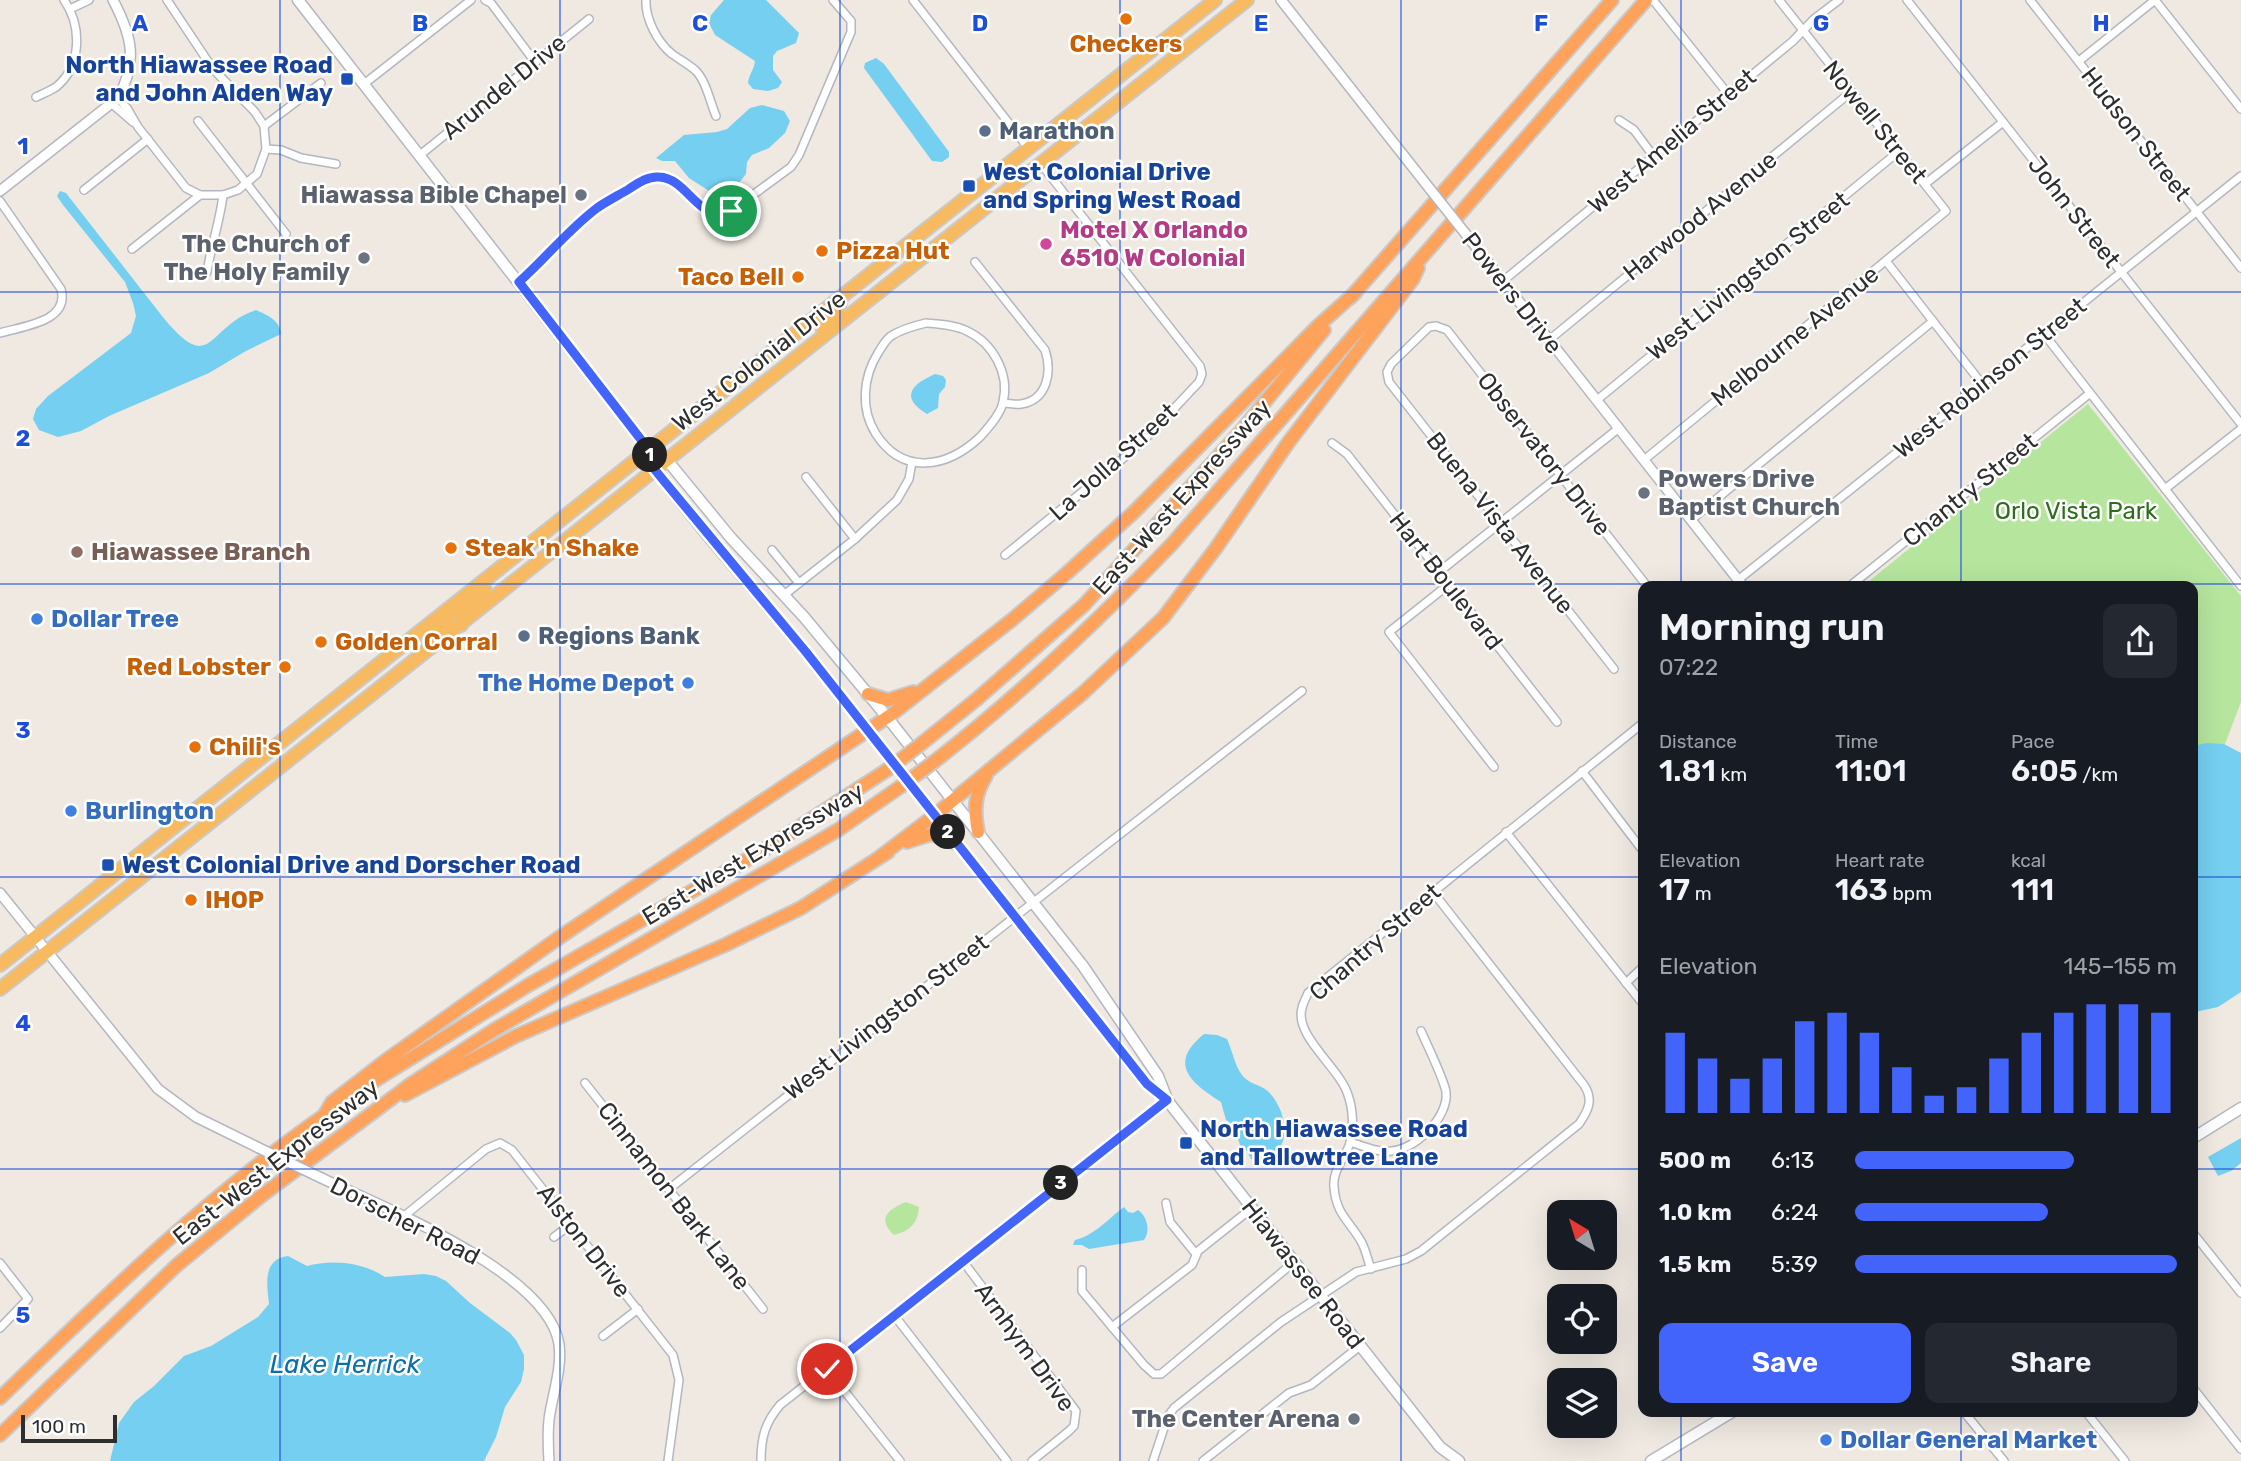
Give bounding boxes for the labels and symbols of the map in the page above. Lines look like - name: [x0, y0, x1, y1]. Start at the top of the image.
- text: A: [132, 9, 149, 37]
- text: B: [412, 9, 428, 37]
- text: C: [692, 9, 708, 37]
- text: D: [972, 9, 988, 37]
- text: E: [1254, 9, 1268, 37]
- text: F: [1534, 9, 1548, 37]
- text: G: [1813, 9, 1829, 37]
- text: H: [2092, 9, 2110, 37]
- marker: Checkers: [1118, 11, 1134, 27]
- street label: Arundel Drive: [436, 28, 572, 146]
- place label: Checkers: [1070, 30, 1182, 58]
- place label: North Hiawassee Road and John Alden Way: [65, 51, 333, 107]
- street label: Nowell Street: [1817, 55, 1933, 189]
- street label: Hudson Street: [2075, 62, 2197, 206]
- street label: West Amelia Street: [1583, 63, 1761, 219]
- marker: North Hiawassee Road and John Alden Way: [339, 71, 355, 87]
- place label: Marathon: [999, 117, 1115, 145]
- marker: Marathon: [977, 123, 993, 139]
- text: 1: [17, 132, 29, 160]
- street label: Harwood Avenue: [1618, 145, 1782, 287]
- street label: John Street: [2022, 151, 2126, 273]
- place label: West Colonial Drive and Spring West Road: [983, 158, 1241, 214]
- marker: West Colonial Drive and Spring West Road: [961, 178, 977, 194]
- place label: Hiawassa Bible Chapel: [301, 181, 567, 209]
- pin: [701, 181, 761, 241]
- street label: West Livingston Street: [1641, 186, 1855, 366]
- marker: Hiawassa Bible Chapel: [573, 187, 589, 203]
- place label: Motel X Orlando 6510 W Colonial: [1060, 216, 1248, 272]
- street label: Powers Drive: [1456, 227, 1568, 359]
- place label: The Church of The Holy Family: [164, 230, 350, 286]
- marker: Motel X Orlando 6510 W Colonial: [1038, 236, 1054, 252]
- place label: Pizza Hut: [836, 237, 949, 265]
- marker: Pizza Hut: [814, 243, 830, 259]
- marker: The Church of The Holy Family: [356, 250, 372, 266]
- street label: Melbourne Avenue: [1706, 260, 1884, 412]
- place label: Taco Bell: [678, 263, 784, 291]
- marker: Taco Bell: [790, 269, 806, 285]
- street label: West Colonial Drive: [667, 285, 851, 437]
- street label: West Robinson Street: [1888, 292, 2092, 464]
- street label: Observatory Drive: [1471, 367, 1617, 541]
- street label: East-West Expressway: [1087, 393, 1277, 601]
- street label: La Jolla Street: [1044, 397, 1182, 527]
- text: 2: [16, 424, 30, 452]
- street label: Buena Vista Avenue: [1420, 427, 1580, 619]
- street label: Chantry Street: [1897, 427, 2043, 553]
- pin: 1: [632, 438, 668, 472]
- place label: Powers Drive Baptist Church: [1658, 465, 1840, 521]
- marker: Powers Drive Baptist Church: [1636, 485, 1652, 501]
- park label: Orlo Vista Park: [1995, 497, 2158, 525]
- street label: Hart Boulevard: [1384, 507, 1508, 655]
- place label: Steak 'n Shake: [465, 534, 639, 562]
- place label: Hiawassee Branch: [91, 538, 311, 566]
- marker: Steak 'n Shake: [443, 540, 459, 556]
- marker: Hiawassee Branch: [69, 544, 85, 560]
- place label: Dollar Tree: [51, 605, 179, 633]
- marker: Dollar Tree: [29, 611, 45, 627]
- place label: Regions Bank: [538, 622, 700, 650]
- place label: Golden Corral: [335, 628, 498, 656]
- marker: Regions Bank: [516, 628, 532, 644]
- marker: Golden Corral: [313, 634, 329, 650]
- place label: Red Lobster: [126, 653, 271, 681]
- marker: Red Lobster: [277, 659, 293, 675]
- place label: The Home Depot: [478, 669, 674, 697]
- marker: The Home Depot: [680, 675, 696, 691]
- text: 3: [15, 716, 31, 744]
- place label: Chili's: [209, 733, 281, 761]
- marker: Chili's: [187, 739, 203, 755]
- street label: East-West Expressway: [637, 777, 869, 931]
- place label: Burlington: [85, 797, 214, 825]
- marker: Burlington: [63, 803, 79, 819]
- pin: 2: [930, 814, 965, 850]
- place label: West Colonial Drive and Dorscher Road: [122, 851, 581, 879]
- marker: West Colonial Drive and Dorscher Road: [100, 857, 116, 873]
- street label: Chantry Street: [1304, 877, 1446, 1007]
- place label: IHOP: [205, 886, 264, 914]
- marker: IHOP: [183, 892, 199, 908]
- street label: West Livingston Street: [778, 928, 994, 1106]
- text: 4: [15, 1009, 31, 1037]
- street label: East-West Expressway: [168, 1073, 384, 1251]
- street label: Cinnamon Bark Lane: [592, 1096, 756, 1296]
- place label: North Hiawassee Road and Tallowtree Lane: [1200, 1115, 1468, 1171]
- marker: North Hiawassee Road and Tallowtree Lane: [1178, 1135, 1194, 1151]
- pin: 3: [1044, 1166, 1078, 1200]
- street label: Dorscher Road: [325, 1171, 485, 1271]
- street label: Alston Drive: [531, 1179, 637, 1303]
- street label: Hiawassee Road: [1236, 1194, 1370, 1354]
- north arrow: [1547, 1200, 1617, 1270]
- street label: Arnhym Drive: [969, 1277, 1081, 1417]
- text: 5: [16, 1301, 31, 1329]
- pin: [797, 1339, 857, 1399]
- water label: Lake Herrick: [270, 1349, 421, 1380]
- place label: The Center Arena: [1132, 1405, 1340, 1433]
- marker: The Center Arena: [1346, 1411, 1362, 1427]
- scale bar: [21, 1412, 117, 1444]
- place label: Dollar General Market: [1840, 1426, 2097, 1454]
- marker: Dollar General Market: [1818, 1432, 1834, 1448]

